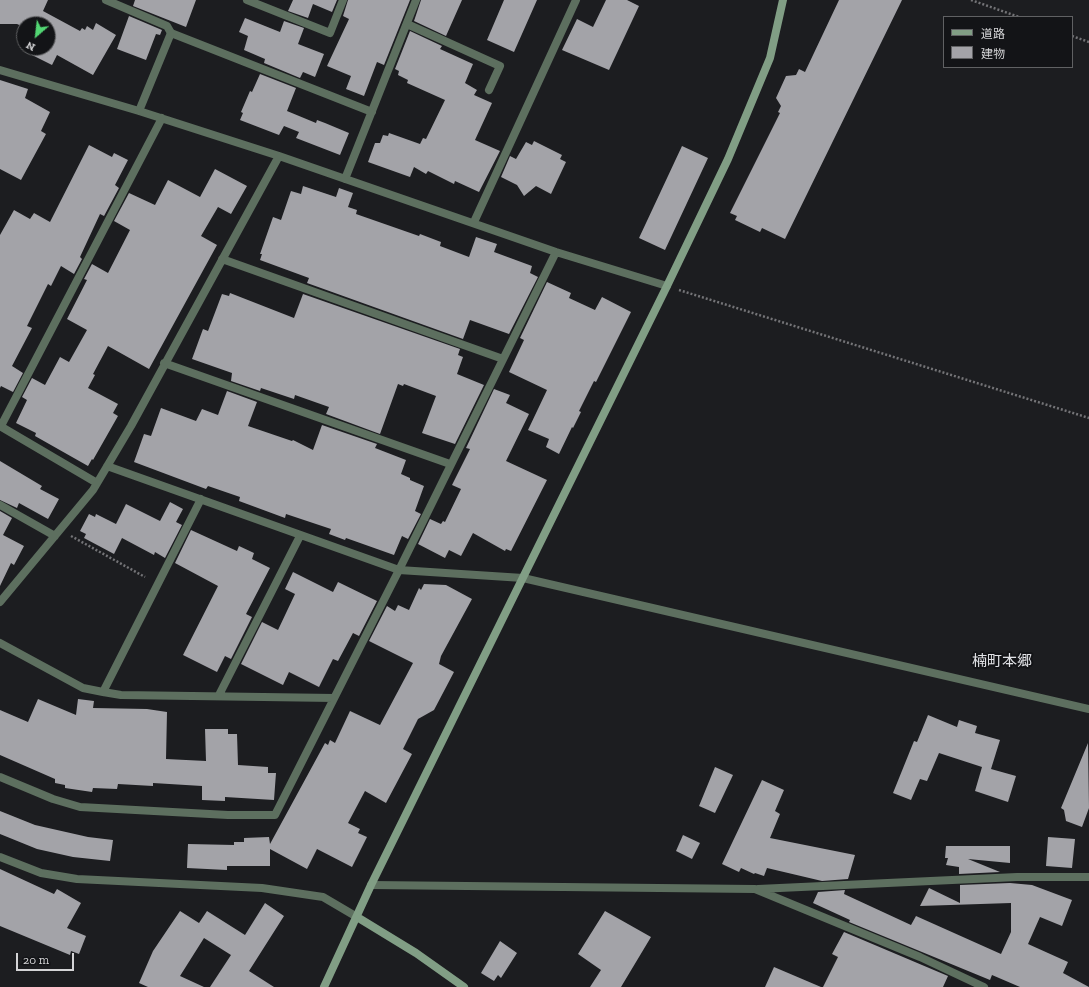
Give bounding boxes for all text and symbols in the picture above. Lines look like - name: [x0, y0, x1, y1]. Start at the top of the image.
- north arrow: [16, 16, 56, 56]
- legend: [943, 16, 1073, 68]
- text: 道路: [981, 27, 1005, 41]
- text: N: [24, 38, 37, 54]
- text: 建物: [981, 47, 1005, 61]
- district label: 楠町本郷: [972, 653, 1032, 671]
- scale bar: [18, 945, 76, 971]
- text: 20 m: [23, 953, 49, 967]

